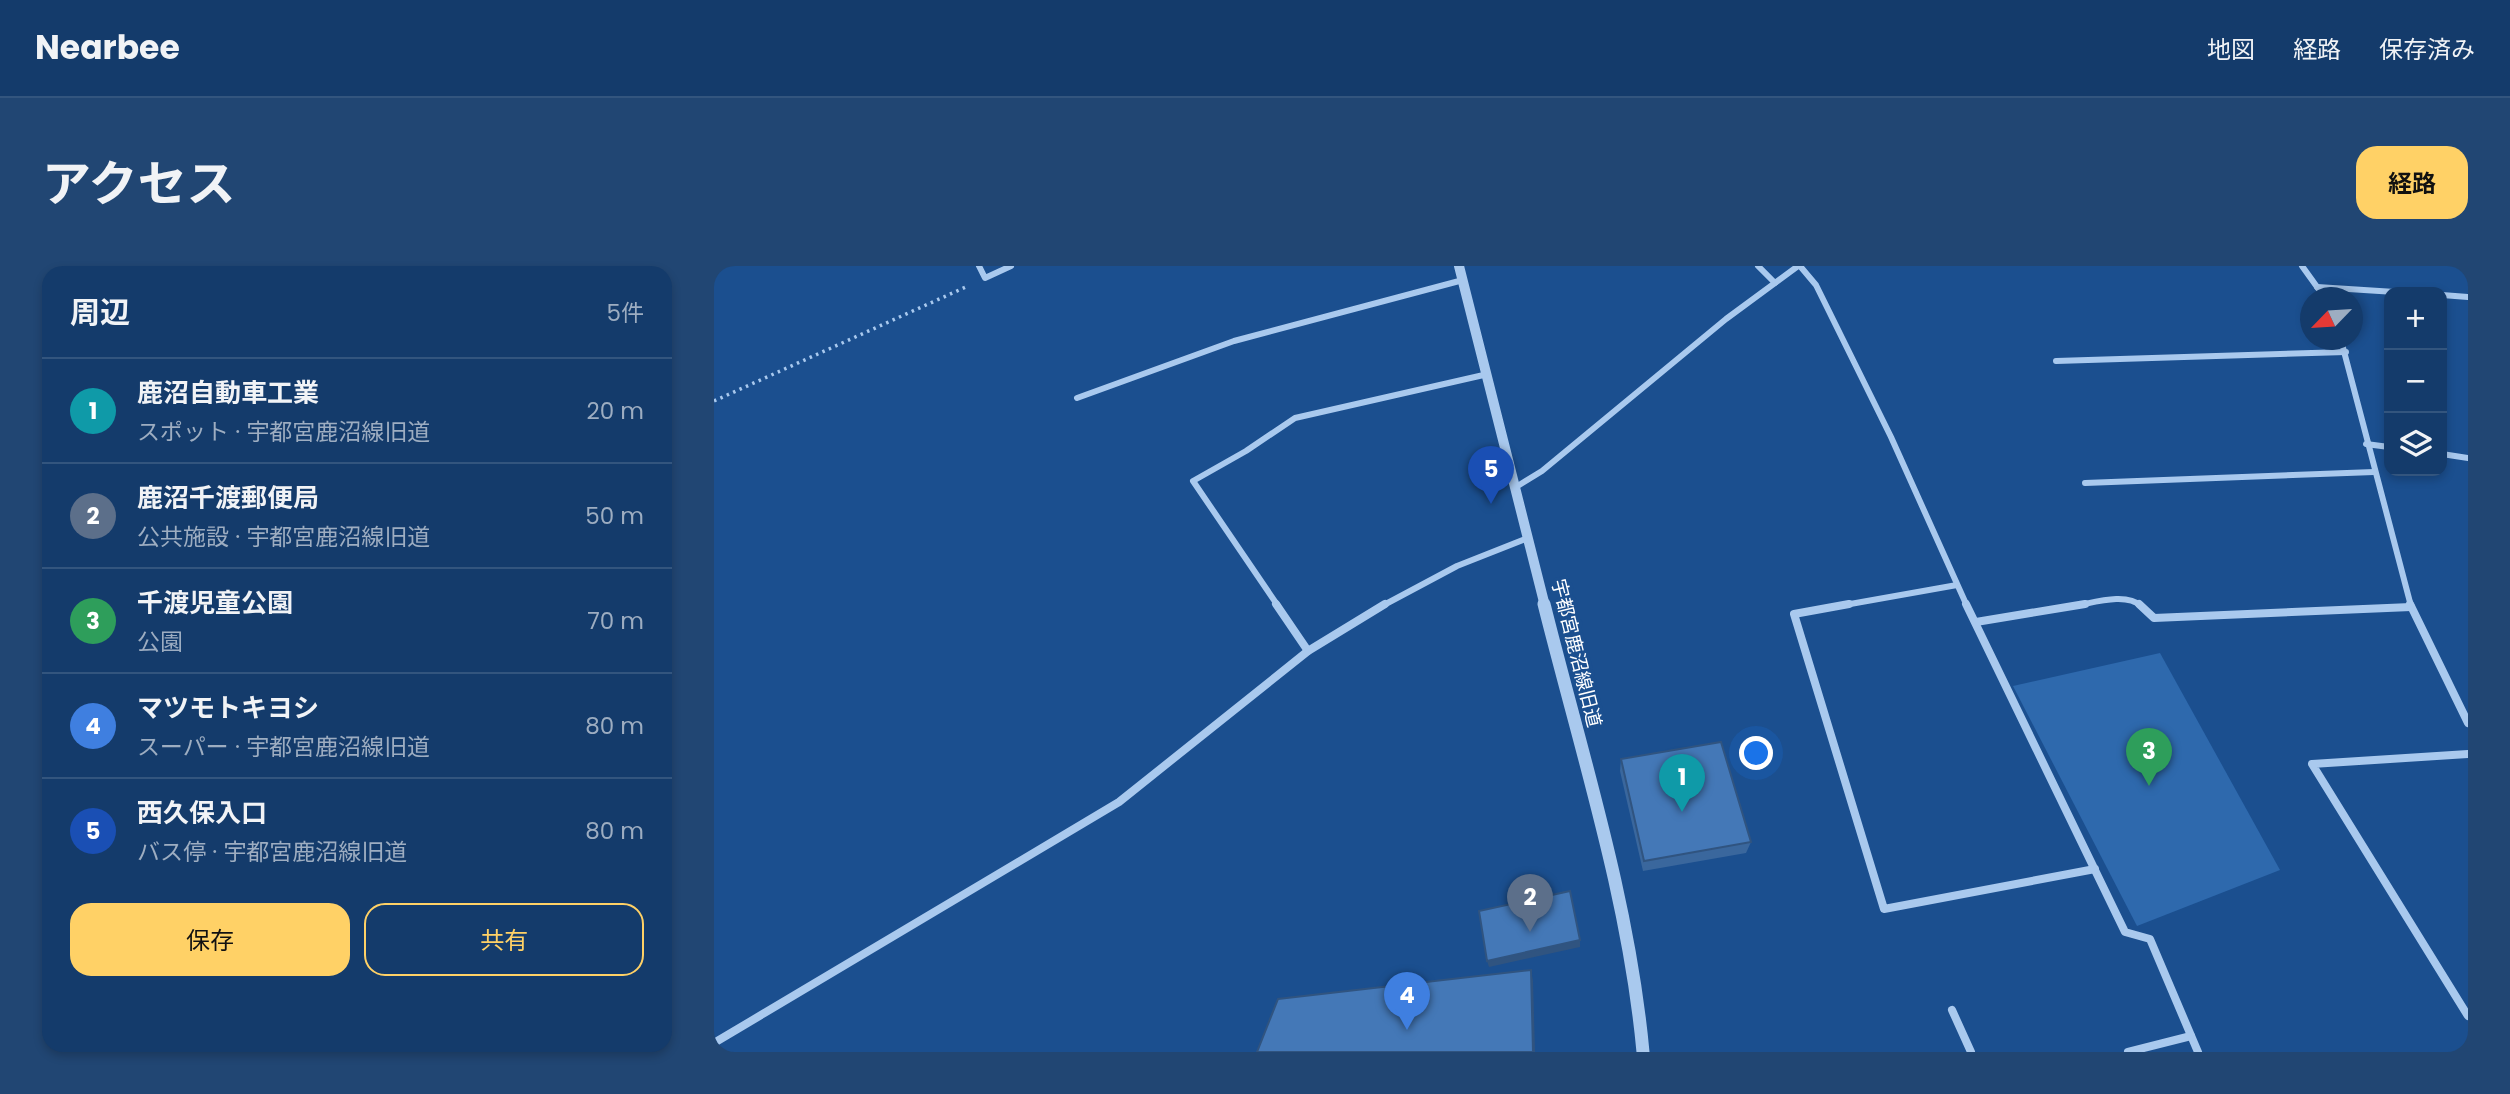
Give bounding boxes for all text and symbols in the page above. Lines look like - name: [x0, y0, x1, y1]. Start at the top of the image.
- text: Nearbee: [35, 24, 180, 71]
- text: 地図: [2207, 33, 2255, 66]
- text: 経路: [2293, 33, 2341, 66]
- text: 保存済み: [2379, 33, 2475, 66]
- button: 経路: [2356, 146, 2468, 219]
- text: アクセス: [42, 150, 236, 218]
- north arrow: [2300, 287, 2363, 350]
- map controls: [2384, 287, 2447, 476]
- button: +: [2384, 287, 2447, 350]
- text: 周辺: [70, 291, 130, 334]
- text: 5件: [607, 297, 644, 329]
- button: −: [2384, 350, 2447, 413]
- text: 鹿沼自動車工業: [137, 375, 319, 411]
- text: 1: [89, 395, 97, 427]
- text: 20 m: [586, 395, 644, 427]
- button: layers: [2384, 413, 2447, 476]
- text: スポット · 宇都宮鹿沼線旧道: [137, 416, 430, 448]
- pin: 5: [1468, 446, 1514, 504]
- text: 鹿沼千渡郵便局: [137, 480, 319, 516]
- text: 2: [86, 500, 100, 532]
- text: 50 m: [585, 500, 644, 532]
- text: 公共施設 · 宇都宮鹿沼線旧道: [137, 521, 430, 553]
- street label: 宇都宮鹿沼線旧道: [1545, 576, 1608, 730]
- text: 千渡児童公園: [137, 585, 293, 621]
- text: 3: [86, 605, 100, 637]
- text: 70 m: [587, 605, 644, 637]
- text: 公園: [137, 626, 183, 658]
- text: マツモトキヨシ: [137, 690, 319, 726]
- text: 4: [85, 710, 101, 742]
- text: 80 m: [585, 710, 644, 742]
- pin: 3: [2126, 728, 2172, 786]
- text: スーパー · 宇都宮鹿沼線旧道: [137, 731, 430, 763]
- your location: [1739, 736, 1773, 770]
- pin: 1: [1659, 754, 1705, 812]
- text: 西久保入口: [137, 795, 267, 831]
- text: 5: [86, 815, 100, 847]
- text: 80 m: [585, 815, 644, 847]
- text: バス停 · 宇都宮鹿沼線旧道: [137, 836, 407, 868]
- pin: 2: [1507, 874, 1553, 932]
- button: 保存: [70, 903, 350, 976]
- button: 共有: [364, 903, 644, 976]
- pin: 4: [1384, 972, 1430, 1030]

